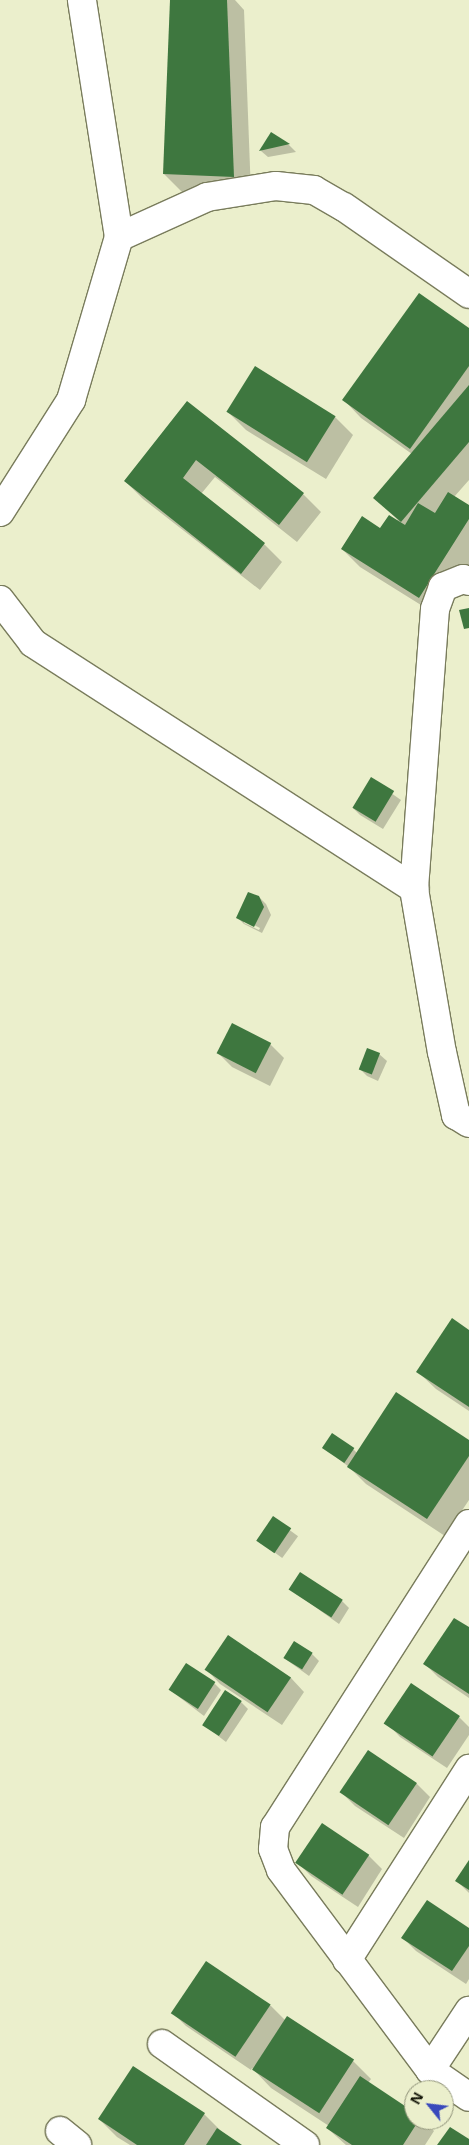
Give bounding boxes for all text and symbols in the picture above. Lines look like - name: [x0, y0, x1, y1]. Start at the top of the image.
- north arrow: [404, 2080, 454, 2130]
- text: N: [405, 2088, 427, 2108]

